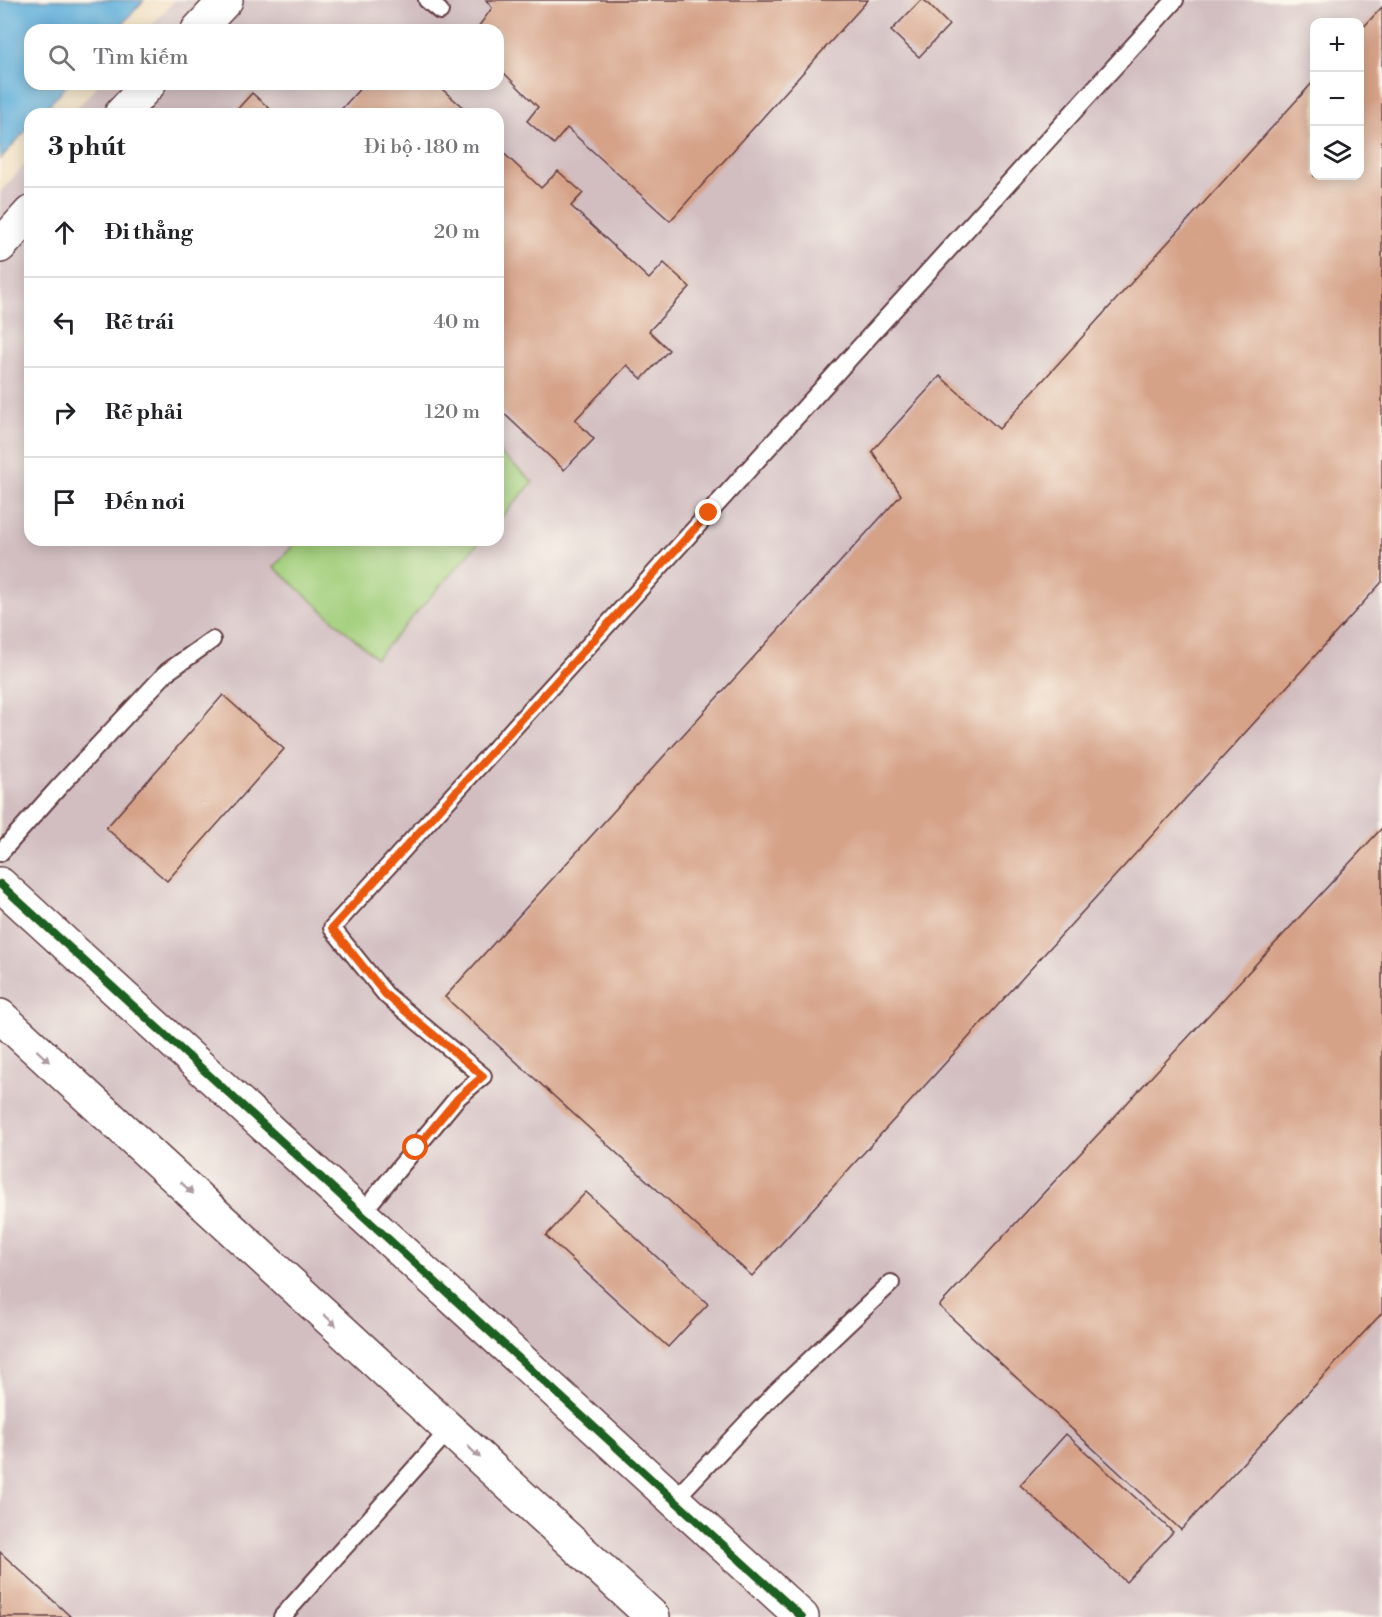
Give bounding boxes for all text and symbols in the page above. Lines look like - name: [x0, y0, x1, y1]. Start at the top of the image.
- map controls: [1310, 18, 1364, 180]
- button: +: [1310, 18, 1364, 72]
- search box: [24, 24, 504, 90]
- icon: search: [45, 41, 78, 74]
- text: Tìm kiếm: [93, 44, 189, 71]
- button: −: [1310, 72, 1364, 126]
- button: layers: [1310, 126, 1364, 180]
- text: 3 phút: [48, 131, 126, 163]
- text: Đi bộ · 180 m: [364, 135, 480, 160]
- icon: ahead: [48, 216, 81, 249]
- text: Đi thẳng: [105, 219, 193, 246]
- text: 20 m: [434, 220, 480, 245]
- icon: left: [48, 306, 81, 339]
- text: Rẽ trái: [105, 309, 174, 336]
- text: 40 m: [433, 310, 480, 335]
- icon: right: [48, 396, 81, 429]
- text: Rẽ phải: [105, 399, 183, 426]
- text: 120 m: [425, 400, 480, 425]
- icon: arrive: [48, 486, 81, 519]
- text: Đến nơi: [105, 489, 185, 516]
- route end: [695, 499, 721, 525]
- one-way arrow: [35, 1049, 50, 1062]
- route start: [402, 1134, 428, 1160]
- one-way arrow: [179, 1181, 194, 1195]
- one-way arrow: [322, 1313, 337, 1326]
- one-way arrow: [466, 1445, 481, 1459]

